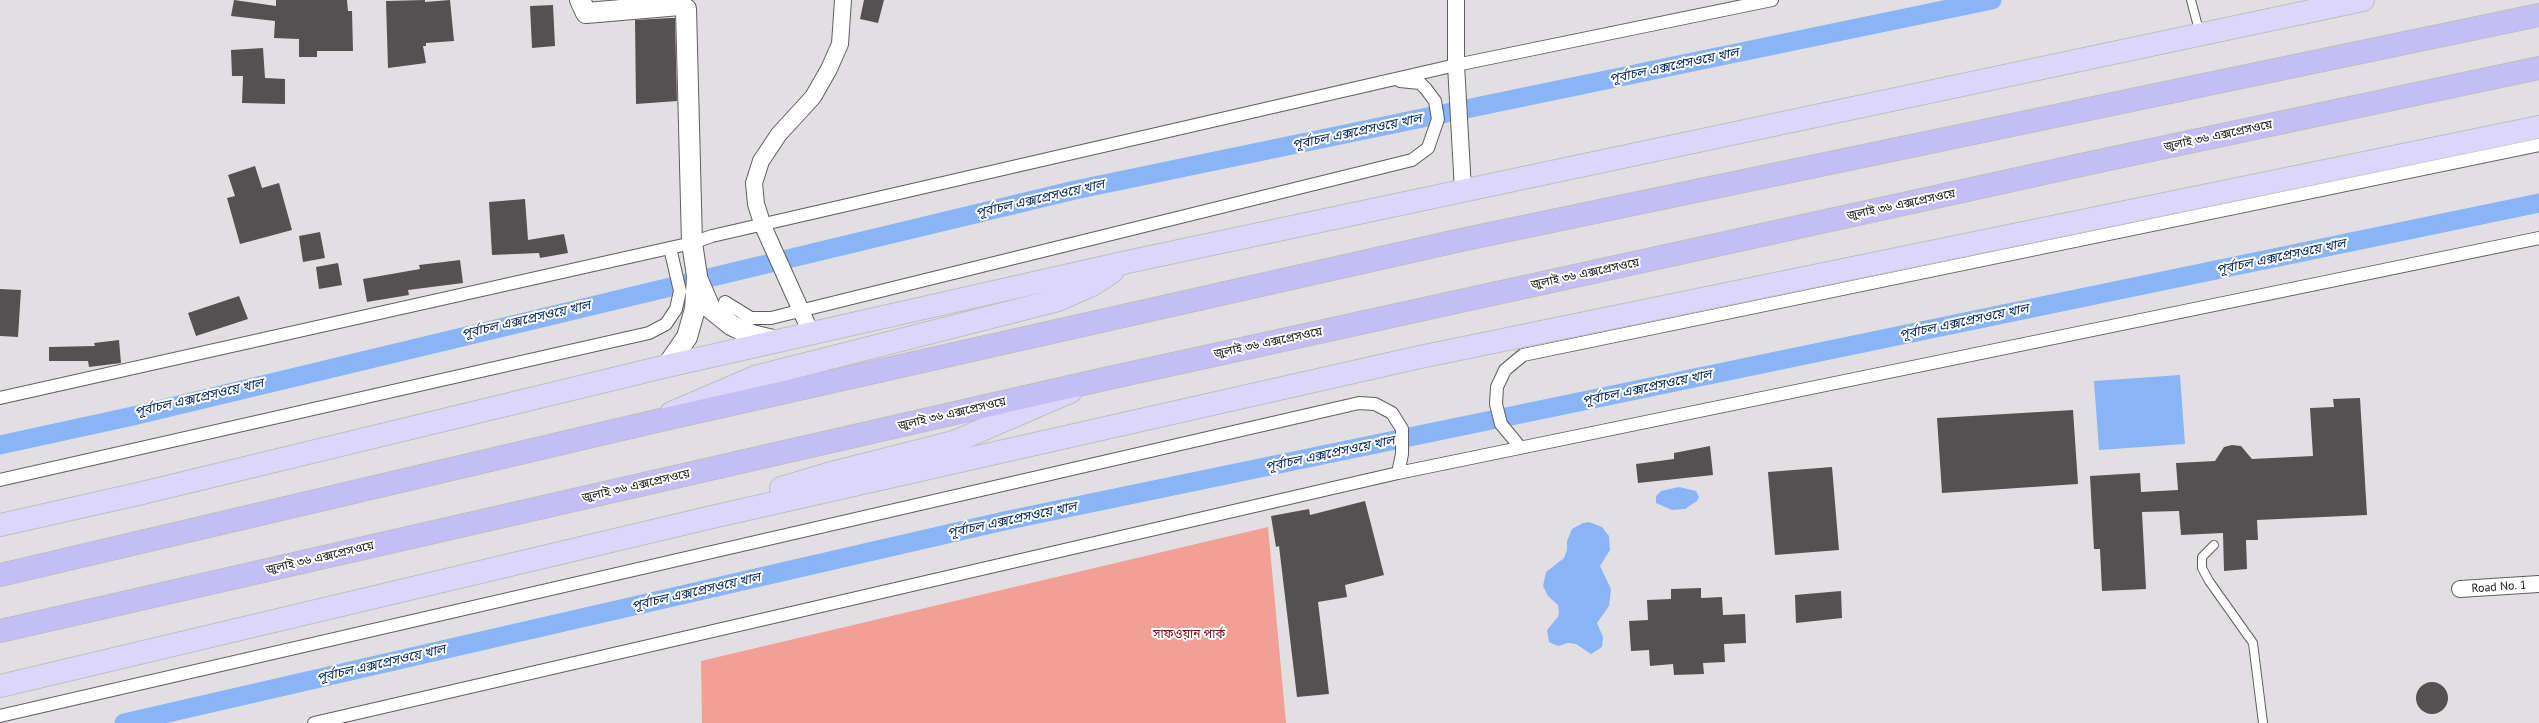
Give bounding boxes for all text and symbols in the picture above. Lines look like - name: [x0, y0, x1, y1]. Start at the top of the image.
- water label: পূর্বাচল এক্সপ্রেসওয়ে খাল: [1608, 45, 1740, 87]
- water label: পূর্বাচল এক্সপ্রেসওয়ে খাল: [1291, 111, 1423, 153]
- street label: জুলাই ৩৬ এক্সপ্রেসওয়ে: [2162, 117, 2274, 155]
- water label: পূর্বাচল এক্সপ্রেসওয়ে খাল: [974, 177, 1106, 221]
- street label: জুলাই ৩৬ এক্সপ্রেসওয়ে: [1845, 186, 1957, 224]
- water label: পূর্বাচল এক্সপ্রেসওয়ে খাল: [2215, 236, 2347, 278]
- street label: জুলাই ৩৬ এক্সপ্রেসওয়ে: [1529, 255, 1641, 293]
- water label: পূর্বাচল এক্সপ্রেসওয়ে খাল: [460, 298, 592, 342]
- water label: পূর্বাচল এক্সপ্রেসওয়ে খাল: [1898, 301, 2030, 343]
- street label: জুলাই ৩৬ এক্সপ্রেসওয়ে: [1212, 324, 1324, 362]
- water label: পূর্বাচল এক্সপ্রেসওয়ে খাল: [1581, 367, 1713, 409]
- water label: পূর্বাচল এক্সপ্রেসওয়ে খাল: [133, 376, 265, 420]
- street label: জুলাই ৩৬ এক্সপ্রেসওয়ে: [897, 395, 1007, 433]
- water label: পূর্বাচল এক্সপ্রেসওয়ে খাল: [1264, 433, 1396, 475]
- street label: জুলাই ৩৬ এক্সপ্রেসওয়ে: [581, 467, 691, 505]
- water label: পূর্বাচল এক্সপ্রেসওয়ে খাল: [946, 499, 1078, 541]
- street label: জুলাই ৩৬ এক্সপ্রেসওয়ে: [265, 539, 375, 577]
- water label: পূর্বাচল এক্সপ্রেসওয়ে খাল: [630, 570, 762, 614]
- street label: Road No. 1: [2471, 578, 2527, 596]
- park label: সাফওয়ান পার্ক: [1153, 628, 1225, 642]
- water label: পূর্বাচল এক্সপ্রেসওয়ে খাল: [315, 642, 447, 686]

